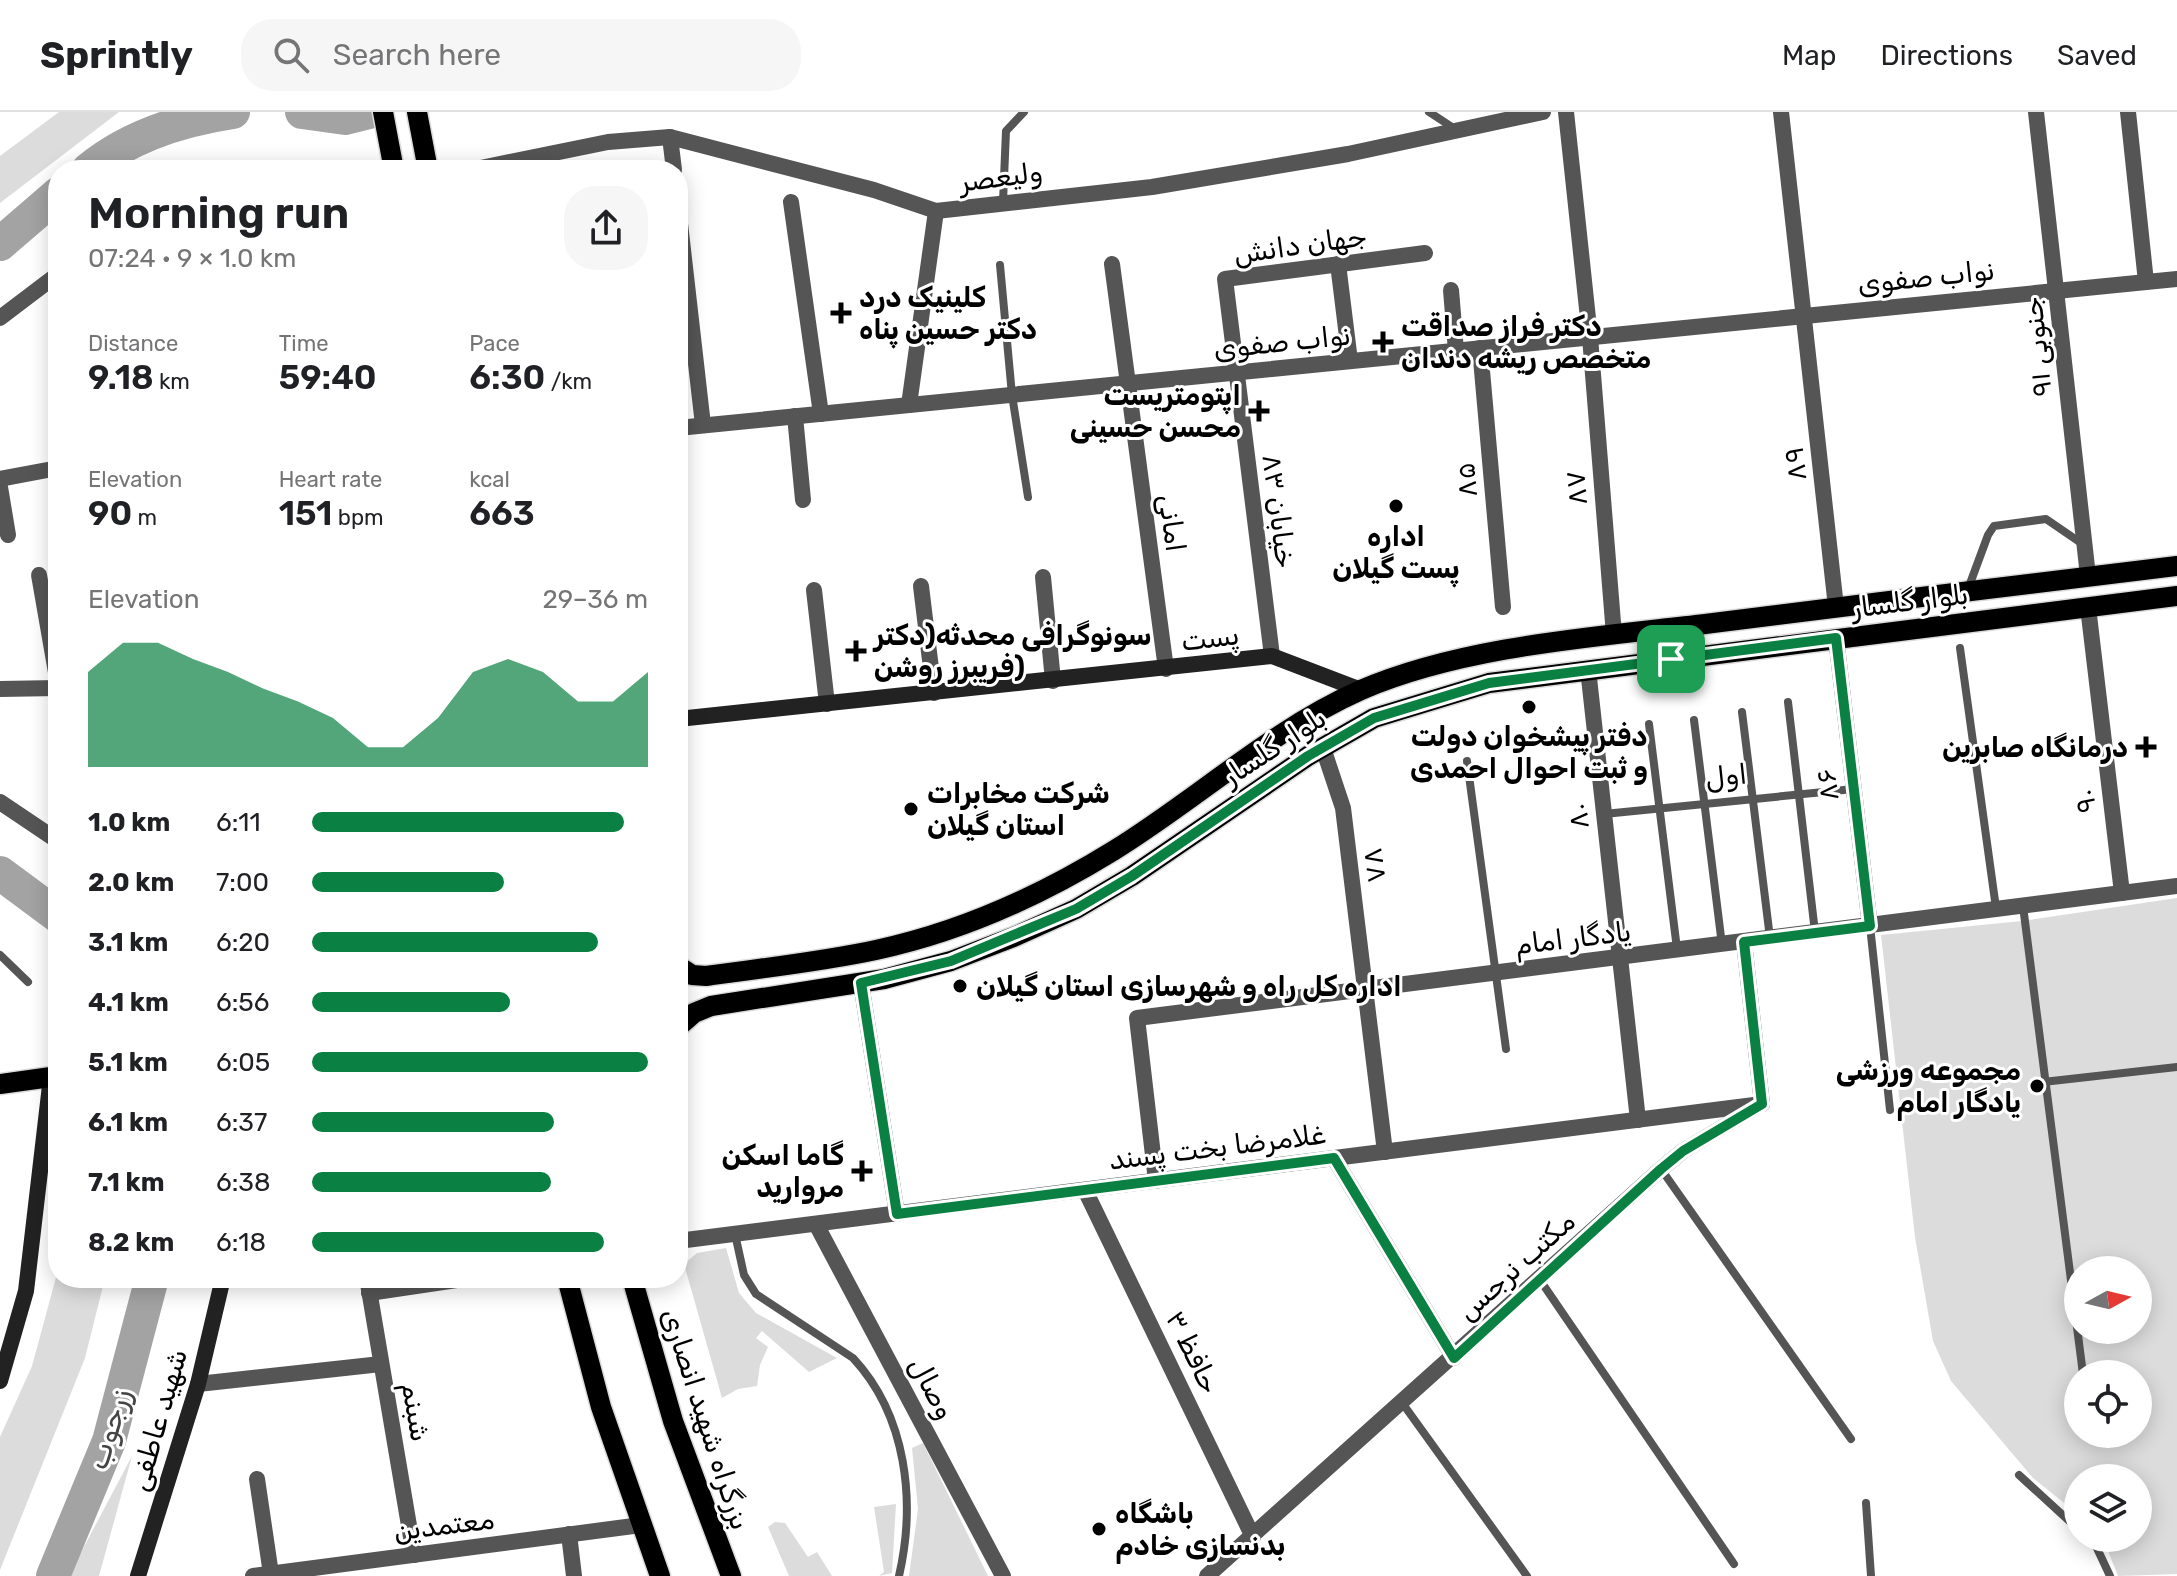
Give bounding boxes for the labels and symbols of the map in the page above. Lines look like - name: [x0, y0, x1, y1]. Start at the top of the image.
- street label: ولیعصر: [956, 156, 1044, 199]
- street label: جهان دانش: [1231, 219, 1369, 271]
- street label: نواب صفوی: [1856, 253, 1996, 301]
- place label: کلینیک درد دکتر حسین پناه: [859, 281, 1037, 349]
- street label: ۹۱ جنوبی: [2015, 295, 2059, 399]
- marker: کلینیک درد دکتر حسین پناه: [830, 302, 852, 324]
- place label: دکتر فراز صداقت متخصص ریشه دندان: [1401, 310, 1651, 375]
- street label: نواب صفوی: [1212, 318, 1352, 366]
- marker: دکتر فراز صداقت متخصص ریشه دندان: [1372, 331, 1394, 353]
- place label: اپتومتریست محسن حسینی: [1070, 379, 1241, 444]
- marker: اپتومتریست محسن حسینی: [1248, 400, 1270, 422]
- street label: ۸۹: [1777, 445, 1813, 483]
- street label: خیابان ۸۳: [1256, 452, 1302, 570]
- street label: ۸۵: [1448, 461, 1484, 499]
- street label: ۸۷: [1558, 469, 1594, 507]
- street label: امانی: [1152, 492, 1192, 554]
- marker: اداره پست گیلان: [1387, 497, 1405, 515]
- place label: اداره پست گیلان: [1332, 520, 1460, 588]
- street label: بلوار گلسار: [1848, 577, 1970, 625]
- street label: پست: [1179, 618, 1241, 660]
- place label: سونوگرافی محدثه(دکتر فریبرز روشن): [872, 619, 1152, 684]
- pin: [1637, 625, 1705, 693]
- marker: سونوگرافی محدثه(دکتر فریبرز روشن): [845, 640, 867, 662]
- marker: دفتر پیشخوان دولت و ثبت احوال احمدی: [1520, 698, 1538, 716]
- street label: بلوار گلسار: [1214, 701, 1332, 794]
- place label: دفتر پیشخوان دولت و ثبت احوال احمدی: [1410, 720, 1648, 785]
- place label: درمانگاه صابرین: [1942, 731, 2128, 764]
- marker: درمانگاه صابرین: [2135, 736, 2157, 758]
- street label: اول: [1703, 757, 1749, 795]
- street label: ۸۶: [1809, 767, 1845, 803]
- place label: شرکت مخابرات استان گیلان: [927, 777, 1110, 842]
- street label: ۹۰: [2067, 787, 2103, 815]
- marker: شرکت مخابرات استان گیلان: [902, 800, 920, 818]
- street label: ۸۰: [1560, 801, 1596, 831]
- street label: ۷۸: [1357, 845, 1395, 885]
- street label: یادگار امام: [1513, 915, 1633, 963]
- place label: اداره کل راه و شهرسازی استان گیلان: [976, 970, 1402, 1003]
- marker: اداره کل راه و شهرسازی استان گیلان: [951, 977, 969, 995]
- place label: مجموعه ورزشی یادگار امام: [1836, 1054, 2021, 1121]
- marker: مجموعه ورزشی یادگار امام: [2028, 1077, 2046, 1095]
- street label: غلامرضا بخت پسند: [1107, 1117, 1327, 1179]
- place label: گاما اسکن مروارید: [722, 1139, 844, 1204]
- marker: گاما اسکن مروارید: [851, 1160, 873, 1182]
- street label: مکتب نرجس: [1450, 1205, 1582, 1327]
- north arrow: [2064, 1256, 2152, 1344]
- street label: بزرگراه شهید انصاری: [655, 1304, 757, 1534]
- street label: حافظ ۳: [1159, 1305, 1227, 1399]
- street label: شهید عاطفی: [122, 1345, 194, 1495]
- street label: وصال: [902, 1351, 962, 1425]
- street label: شبنم: [393, 1380, 437, 1445]
- water label: زرجوب: [79, 1384, 139, 1474]
- place label: باشگاه بدنسازی خادم: [1115, 1497, 1286, 1564]
- street label: معتمدین: [392, 1502, 496, 1548]
- marker: باشگاه بدنسازی خادم: [1090, 1520, 1108, 1538]

